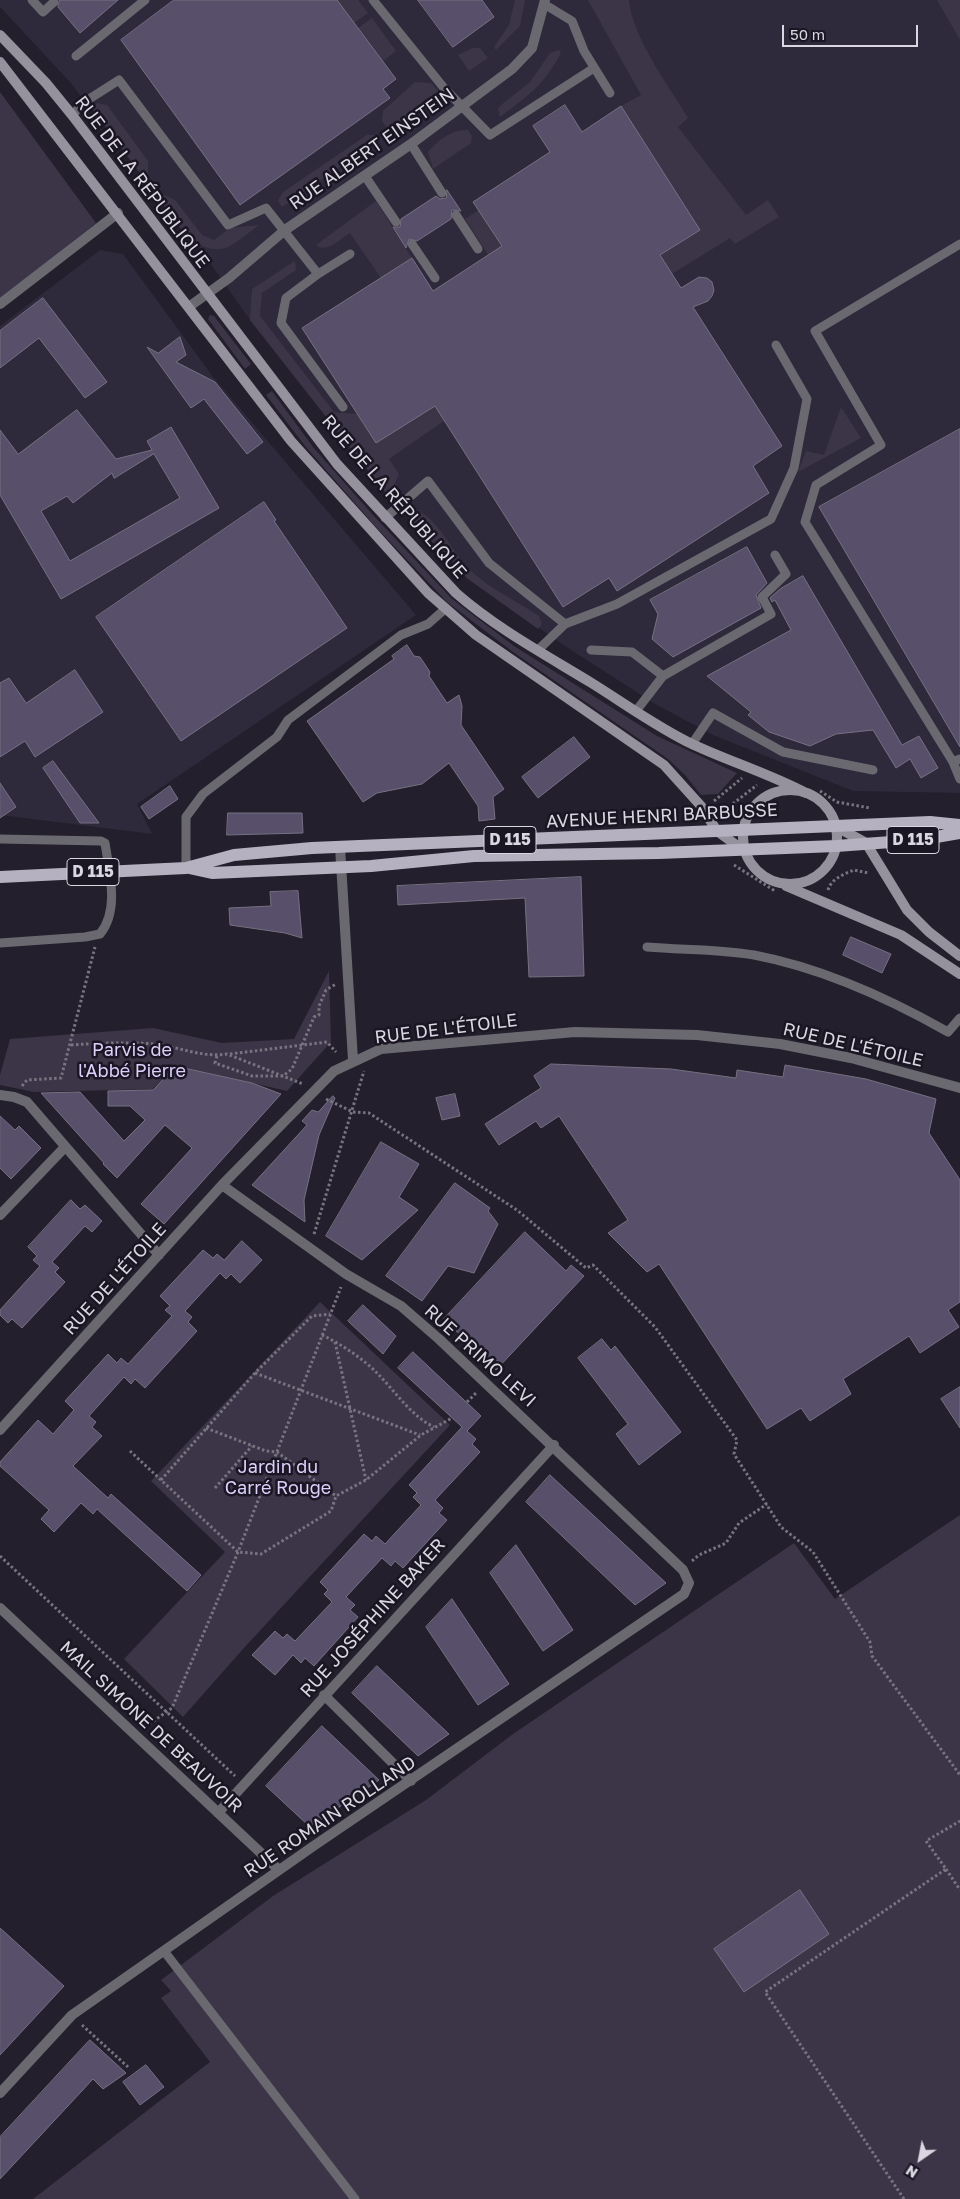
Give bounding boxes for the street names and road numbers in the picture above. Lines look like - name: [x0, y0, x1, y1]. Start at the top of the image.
- street label: RUE ALBERT EINSTEIN: [285, 84, 459, 214]
- street label: RUE DE LA RÉPUBLIQUE: [70, 92, 214, 272]
- street label: RUE DE LA RÉPUBLIQUE: [317, 411, 471, 583]
- street label: AVENUE HENRI BARBUSSE: [546, 799, 778, 833]
- road number: D 115: [484, 826, 536, 854]
- road number: D 115: [887, 826, 939, 854]
- road number: D 115: [67, 859, 119, 886]
- street label: RUE DE L'ÉTOILE: [374, 1010, 518, 1048]
- street label: RUE DE L'ÉTOILE: [781, 1018, 925, 1072]
- street label: RUE DE L'ÉTOILE: [59, 1219, 171, 1339]
- street label: RUE PRIMO LEVI: [420, 1300, 540, 1412]
- street label: RUE JOSÉPHINE BAKER: [296, 1534, 450, 1702]
- street label: MAIL SIMONE DE BEAUVOIR: [55, 1637, 247, 1817]
- street label: RUE ROMAIN ROLLAND: [240, 1751, 420, 1883]

